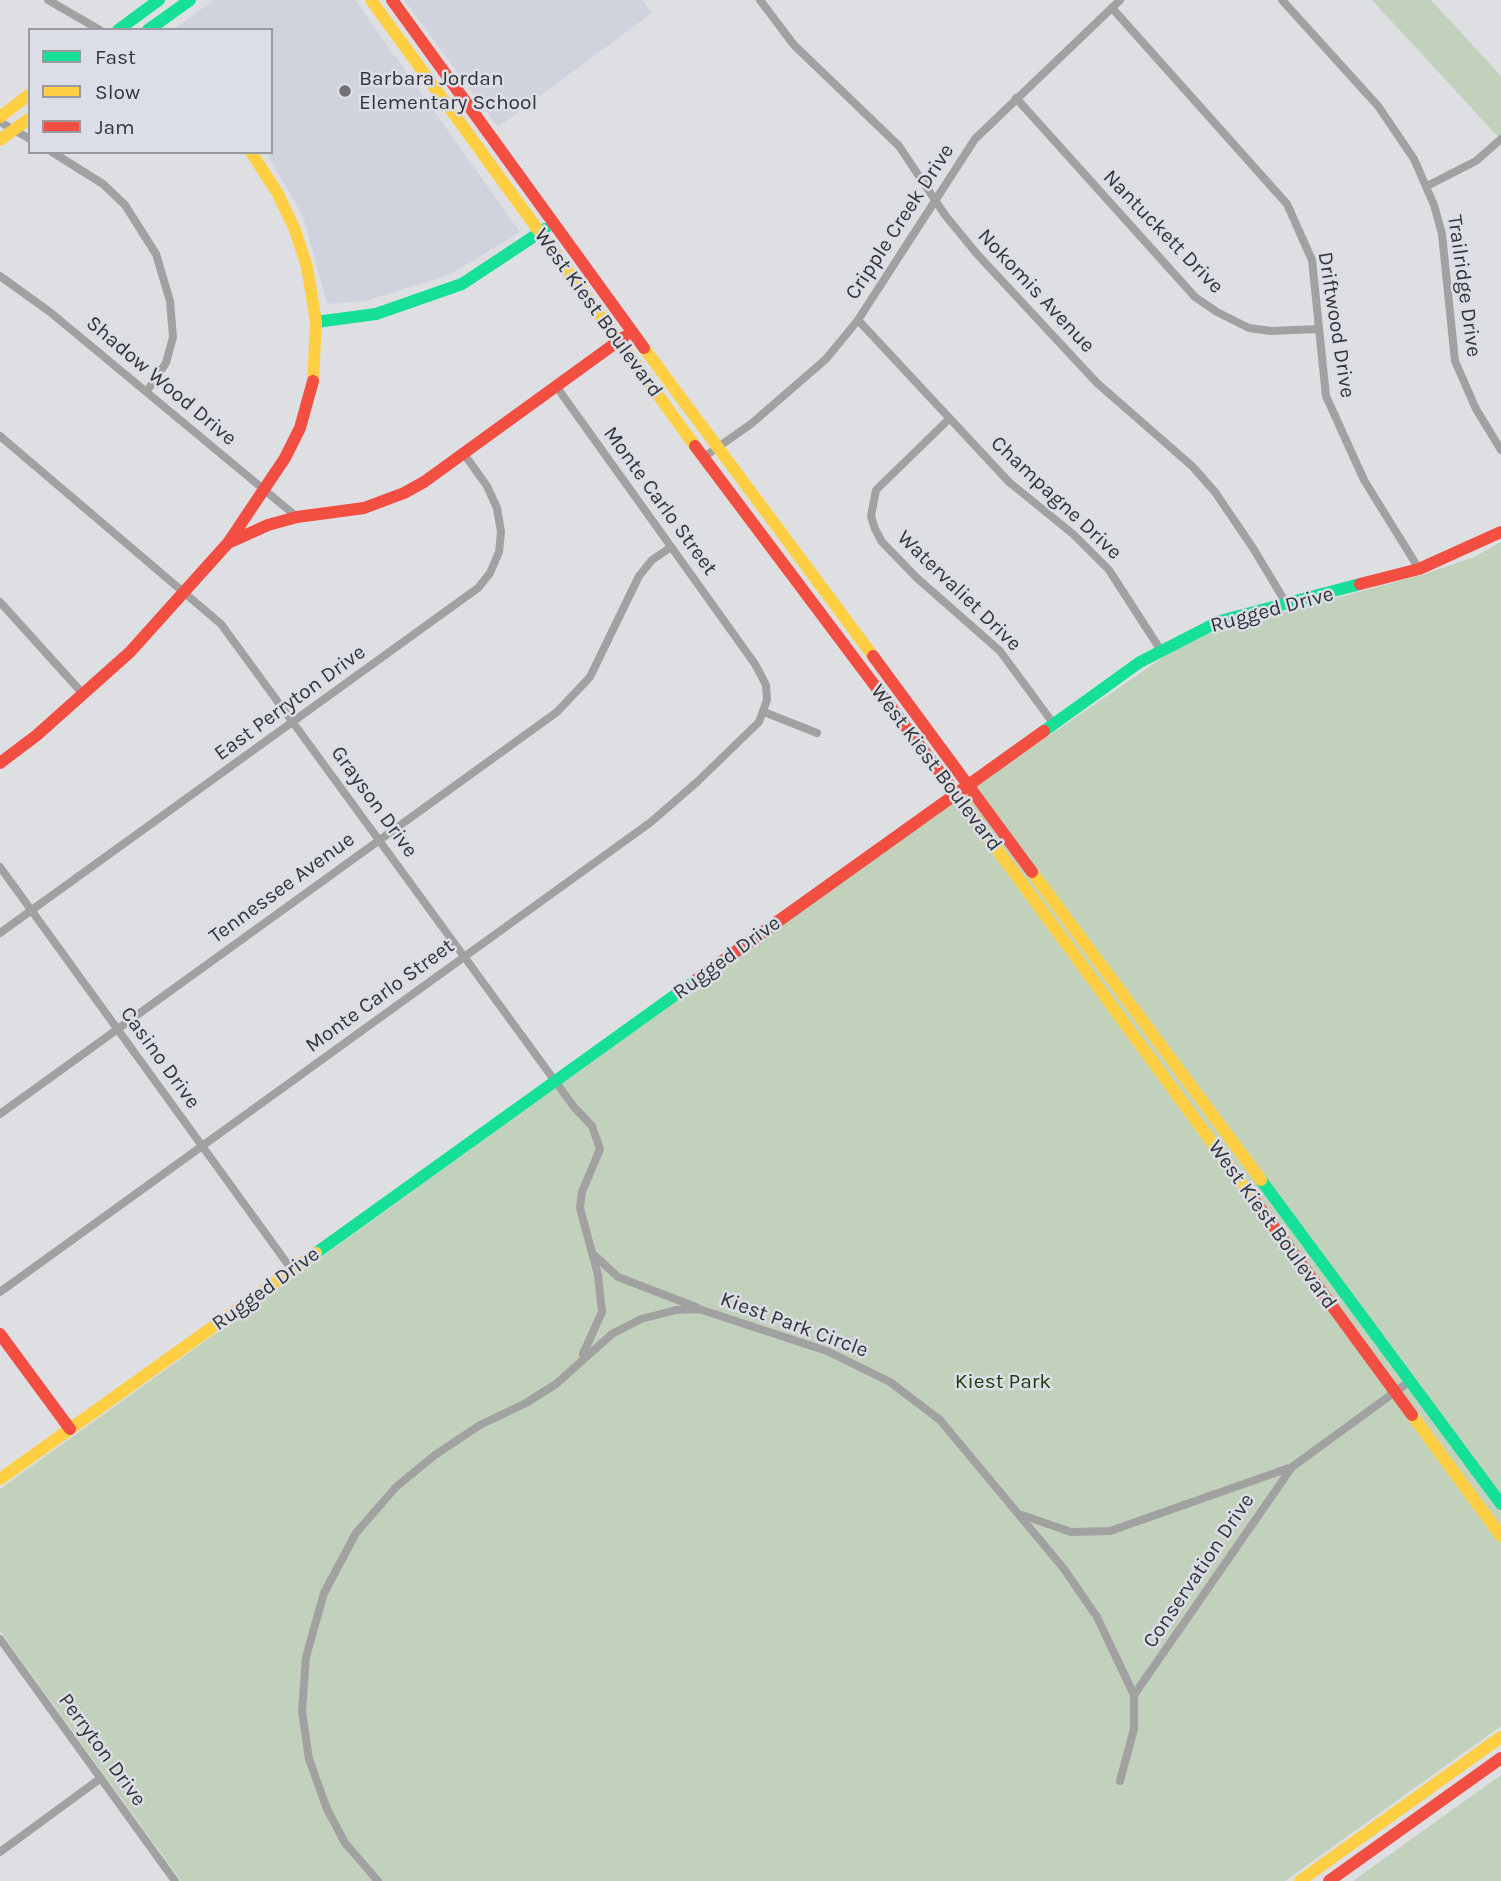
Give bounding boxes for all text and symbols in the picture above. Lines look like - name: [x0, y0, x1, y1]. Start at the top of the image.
- legend: [28, 28, 273, 154]
- text: Fast: [95, 45, 136, 69]
- place label: Barbara Jordan Elementary School: [359, 66, 537, 116]
- text: Slow: [95, 80, 140, 104]
- marker: Barbara Jordan Elementary School: [337, 83, 353, 99]
- text: Jam: [95, 115, 135, 139]
- street label: Cripple Creek Drive: [840, 139, 960, 305]
- street label: Nantuckett Drive: [1097, 165, 1229, 299]
- street label: Trailridge Drive: [1442, 213, 1486, 359]
- street label: West Kiest Boulevard: [528, 224, 668, 402]
- street label: Nokomis Avenue: [972, 224, 1100, 358]
- street label: Driftwood Drive: [1312, 250, 1360, 400]
- street label: Shadow Wood Drive: [81, 311, 241, 451]
- street label: Monte Carlo Street: [598, 422, 722, 580]
- street label: Champagne Drive: [985, 431, 1127, 565]
- street label: Watervaliet Drive: [892, 525, 1026, 657]
- street label: Rugged Drive: [1208, 581, 1336, 639]
- street label: East Perryton Drive: [209, 640, 371, 766]
- street label: West Kiest Boulevard: [865, 680, 1007, 856]
- street label: Grayson Drive: [325, 741, 423, 863]
- street label: Tennessee Avenue: [204, 827, 360, 949]
- street label: Rugged Drive: [668, 911, 786, 1005]
- street label: Monte Carlo Street: [301, 934, 459, 1058]
- street label: Casino Drive: [115, 1002, 205, 1114]
- street label: West Kiest Boulevard: [1202, 1136, 1342, 1314]
- street label: Rugged Drive: [207, 1242, 325, 1336]
- street label: Kiest Park Circle: [717, 1287, 871, 1363]
- park label: Kiest Park: [955, 1369, 1051, 1395]
- street label: Conservation Drive: [1138, 1489, 1260, 1653]
- street label: Perryton Drive: [53, 1689, 151, 1811]

